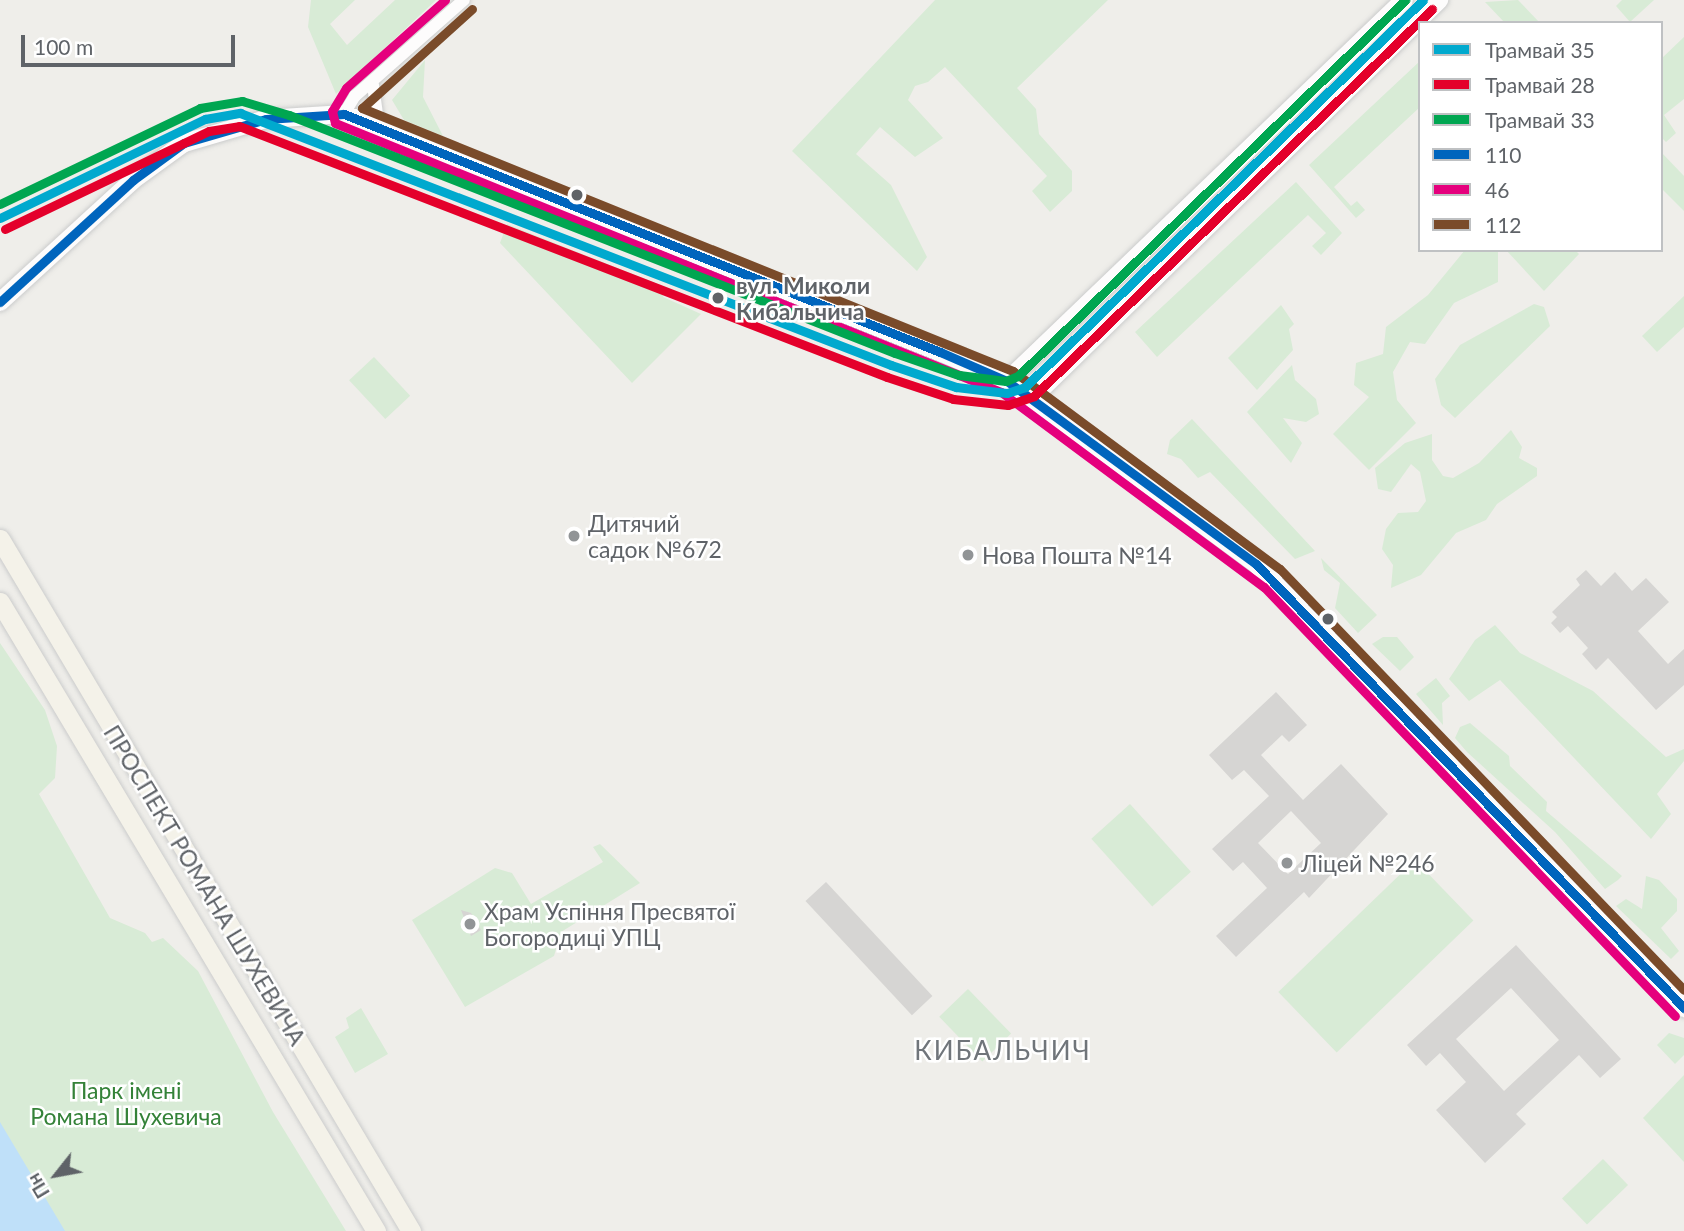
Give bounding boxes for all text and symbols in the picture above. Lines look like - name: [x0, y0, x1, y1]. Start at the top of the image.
- scale bar: [24, 21, 238, 65]
- legend: [1418, 21, 1663, 252]
- text: 100 m: [34, 34, 93, 59]
- text: Трамвай 35: [1485, 37, 1595, 62]
- text: Трамвай 28: [1485, 72, 1595, 97]
- text: Трамвай 33: [1485, 107, 1595, 132]
- text: 110: [1485, 142, 1522, 167]
- text: 46: [1485, 177, 1509, 202]
- unlabelled marker: [570, 188, 584, 202]
- text: 112: [1485, 212, 1522, 237]
- place label: вул. Миколи Кибальчича: [736, 271, 870, 325]
- marker: вул. Миколи Кибальчича: [707, 287, 729, 309]
- place label: Дитячий садок №672: [588, 509, 722, 563]
- marker: Дитячий садок №672: [566, 528, 582, 544]
- place label: Нова Пошта №14: [982, 541, 1172, 569]
- marker: Нова Пошта №14: [960, 547, 976, 563]
- unlabelled marker: [1321, 612, 1335, 626]
- street label: ПРОСПЕКТ РОМАНА ШУХЕВИЧА: [98, 720, 312, 1050]
- place label: Ліцей №246: [1301, 849, 1435, 877]
- marker: Ліцей №246: [1279, 855, 1295, 871]
- place label: Храм Успіння Пресвятої Богородиці УПЦ: [484, 897, 735, 951]
- marker: Храм Успіння Пресвятої Богородиці УПЦ: [462, 916, 478, 932]
- district label: КИБАЛЬЧИЧ: [915, 1035, 1091, 1067]
- park label: Парк імені Романа Шухевича: [30, 1076, 222, 1130]
- north arrow: [21, 1140, 91, 1210]
- text: Пн: [21, 1170, 54, 1203]

